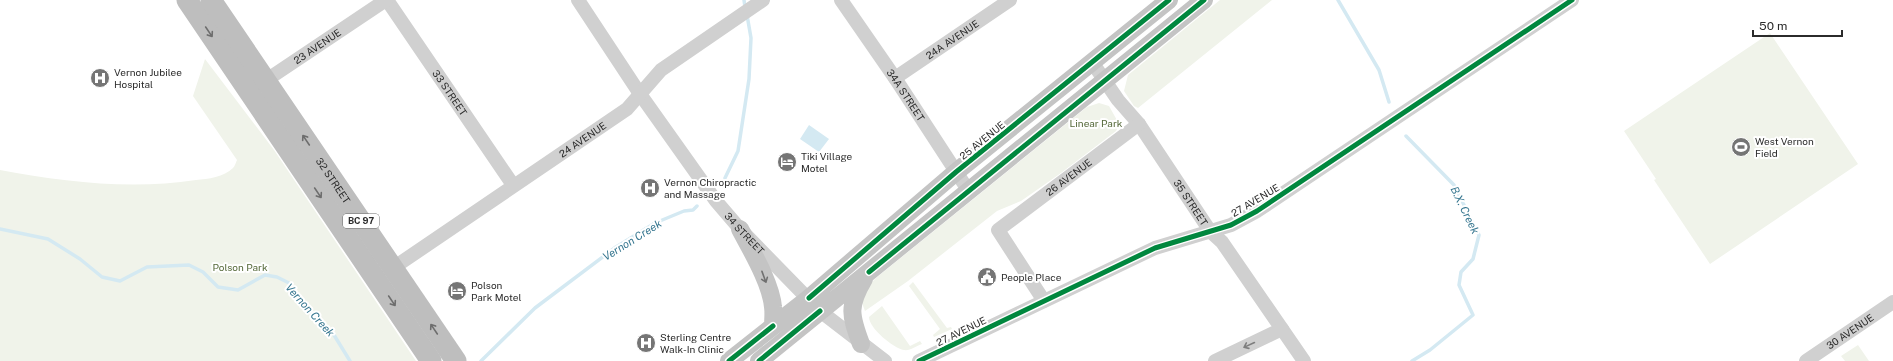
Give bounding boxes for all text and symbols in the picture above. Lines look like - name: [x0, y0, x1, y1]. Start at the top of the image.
- scale bar: [1753, 12, 1842, 38]
- street label: 24A AVENUE: [923, 17, 981, 62]
- text: 50 m: [1759, 19, 1787, 33]
- street label: 23 AVENUE: [291, 26, 343, 66]
- one-way arrow: [205, 27, 213, 38]
- place label: Vernon Jubilee Hospital: [114, 66, 182, 90]
- street label: 34A STREET: [884, 66, 927, 123]
- hospital icon: Vernon Jubilee Hospital: [89, 67, 111, 89]
- street label: 33 STREET: [430, 67, 470, 118]
- park label: Linear Park: [1070, 117, 1123, 129]
- street label: 25 AVENUE: [957, 118, 1007, 162]
- street label: 24 AVENUE: [557, 119, 608, 160]
- one-way arrow: [302, 135, 310, 146]
- place label: West Vernon Field: [1755, 135, 1814, 159]
- sports icon: West Vernon Field: [1730, 136, 1752, 158]
- place label: Tiki Village Motel: [801, 150, 852, 174]
- hotel icon: Tiki Village Motel: [776, 151, 798, 173]
- street label: 32 STREET: [314, 155, 353, 206]
- street label: 26 AVENUE: [1043, 156, 1094, 198]
- place label: Vernon Chiropractic and Massage: [664, 176, 756, 200]
- hospital icon: Vernon Chiropractic and Massage: [639, 177, 661, 199]
- street label: 35 STREET: [1171, 177, 1211, 228]
- street label: 27 AVENUE: [1229, 181, 1281, 219]
- water label: B.X. Creek: [1448, 184, 1482, 236]
- one-way arrow: [314, 188, 322, 199]
- street label: 34 STREET: [722, 210, 767, 257]
- road number: BC 97: [343, 214, 379, 228]
- water label: Vernon Creek: [600, 217, 664, 263]
- park label: Polson Park: [212, 261, 268, 273]
- public building icon: People Place: [976, 266, 998, 288]
- one-way arrow: [760, 270, 768, 282]
- place label: People Place: [1001, 271, 1062, 283]
- place label: Polson Park Motel: [471, 279, 521, 303]
- hotel icon: Polson Park Motel: [446, 280, 468, 302]
- water label: Vernon Creek: [283, 281, 337, 339]
- one-way arrow: [388, 295, 396, 307]
- street label: 30 AVENUE: [1824, 311, 1876, 352]
- street label: 27 AVENUE: [934, 314, 988, 348]
- one-way arrow: [430, 324, 438, 335]
- place label: Sterling Centre Walk-In Clinic: [660, 331, 732, 355]
- hospital icon: Sterling Centre Walk-In Clinic: [635, 332, 657, 354]
- one-way arrow: [1243, 342, 1255, 349]

